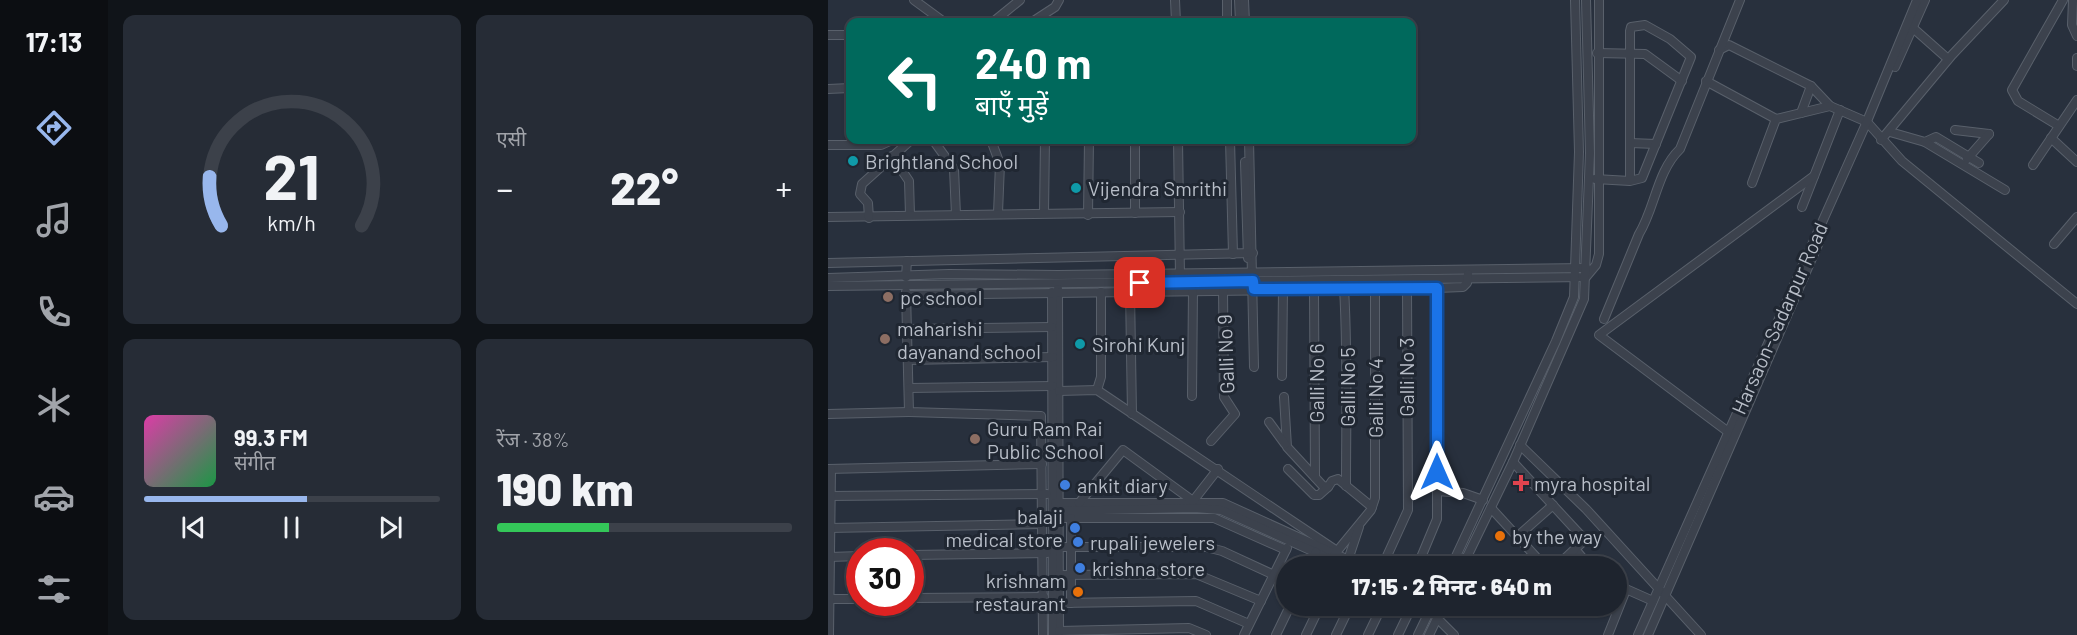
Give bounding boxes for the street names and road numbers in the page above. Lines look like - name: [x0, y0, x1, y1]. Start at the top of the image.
- street label: Harsaon-Sadarpur Road: [1726, 218, 1832, 418]
- street label: Galli No 9: [1212, 314, 1238, 394]
- street label: Galli No 3: [1394, 337, 1418, 417]
- street label: Galli No 6: [1304, 343, 1328, 423]
- street label: Galli No 5: [1335, 347, 1359, 427]
- street label: Galli No 4: [1363, 358, 1387, 438]

